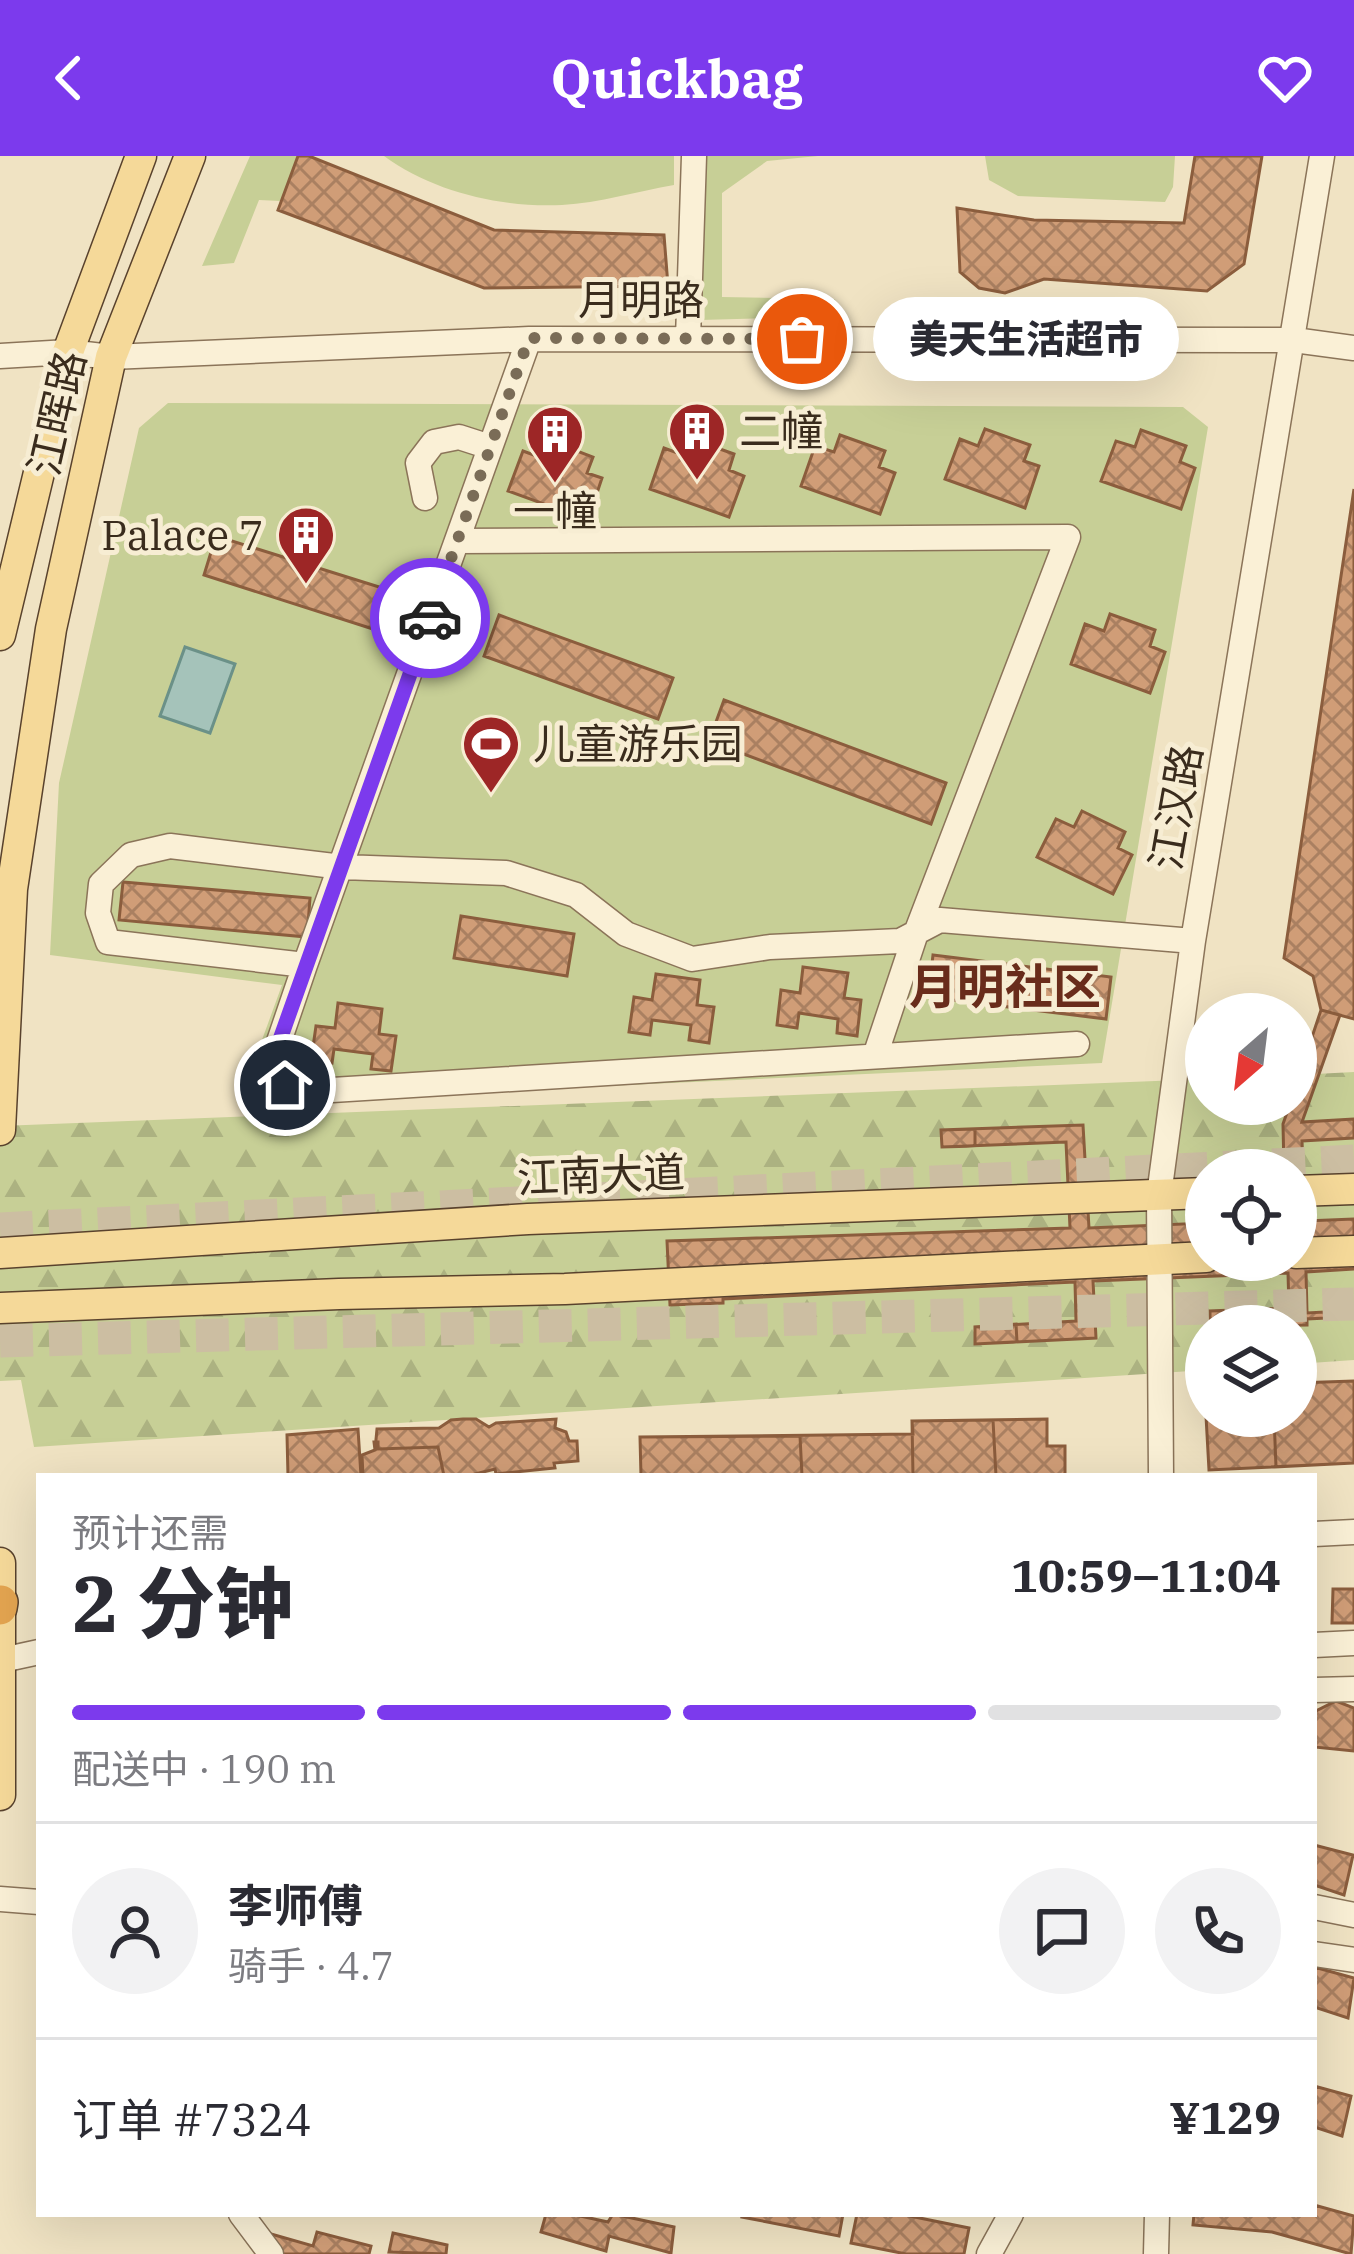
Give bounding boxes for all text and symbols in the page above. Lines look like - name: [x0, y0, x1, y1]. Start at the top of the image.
- text: Quickbag: [551, 43, 803, 113]
- icon: back: [36, 45, 102, 111]
- icon: heart: [1252, 45, 1318, 111]
- street label: 月明路: [578, 272, 704, 327]
- pin: [751, 288, 853, 390]
- callout: 美天生活超市: [874, 297, 1180, 381]
- icon: bag: [769, 306, 835, 372]
- text: 美天生活超市: [909, 313, 1143, 364]
- street label: 江晖路: [16, 345, 97, 480]
- building icon: 二幢: [666, 400, 728, 482]
- building icon: 一幢: [524, 403, 586, 485]
- place label: 二幢: [739, 403, 823, 458]
- place label: 一幢: [513, 483, 597, 538]
- building icon: Palace 7: [275, 504, 337, 586]
- place label: Palace 7: [101, 507, 264, 562]
- courier: [370, 558, 490, 678]
- icon: car: [397, 585, 463, 651]
- sports icon: 儿童游乐园: [460, 713, 522, 795]
- place label: 儿童游乐园: [533, 716, 743, 771]
- street label: 江汉路: [1137, 740, 1214, 874]
- district label: 月明社区: [909, 955, 1101, 1017]
- north arrow: [1185, 993, 1317, 1125]
- map controls: [1185, 993, 1317, 1437]
- pin: [234, 1034, 336, 1136]
- icon: home: [252, 1052, 318, 1118]
- street label: 江南大道: [516, 1144, 686, 1205]
- button: locate: [1185, 1149, 1317, 1281]
- button: layers: [1185, 1305, 1317, 1437]
- text: 预计还需: [72, 1507, 228, 1558]
- text: 10:59–11:04: [1011, 1546, 1281, 1604]
- text: 2 分钟: [72, 1552, 293, 1653]
- text: 配送中 · 190 m: [72, 1743, 336, 1794]
- button: person: [72, 1868, 198, 1994]
- button: chat: [999, 1868, 1125, 1994]
- button: phone: [1155, 1868, 1281, 1994]
- text: 李师傅: [228, 1876, 363, 1934]
- text: 骑手 · 4.7: [228, 1940, 394, 1991]
- text: ¥129: [1169, 2088, 1281, 2146]
- text: 订单 #7324: [72, 2090, 312, 2148]

